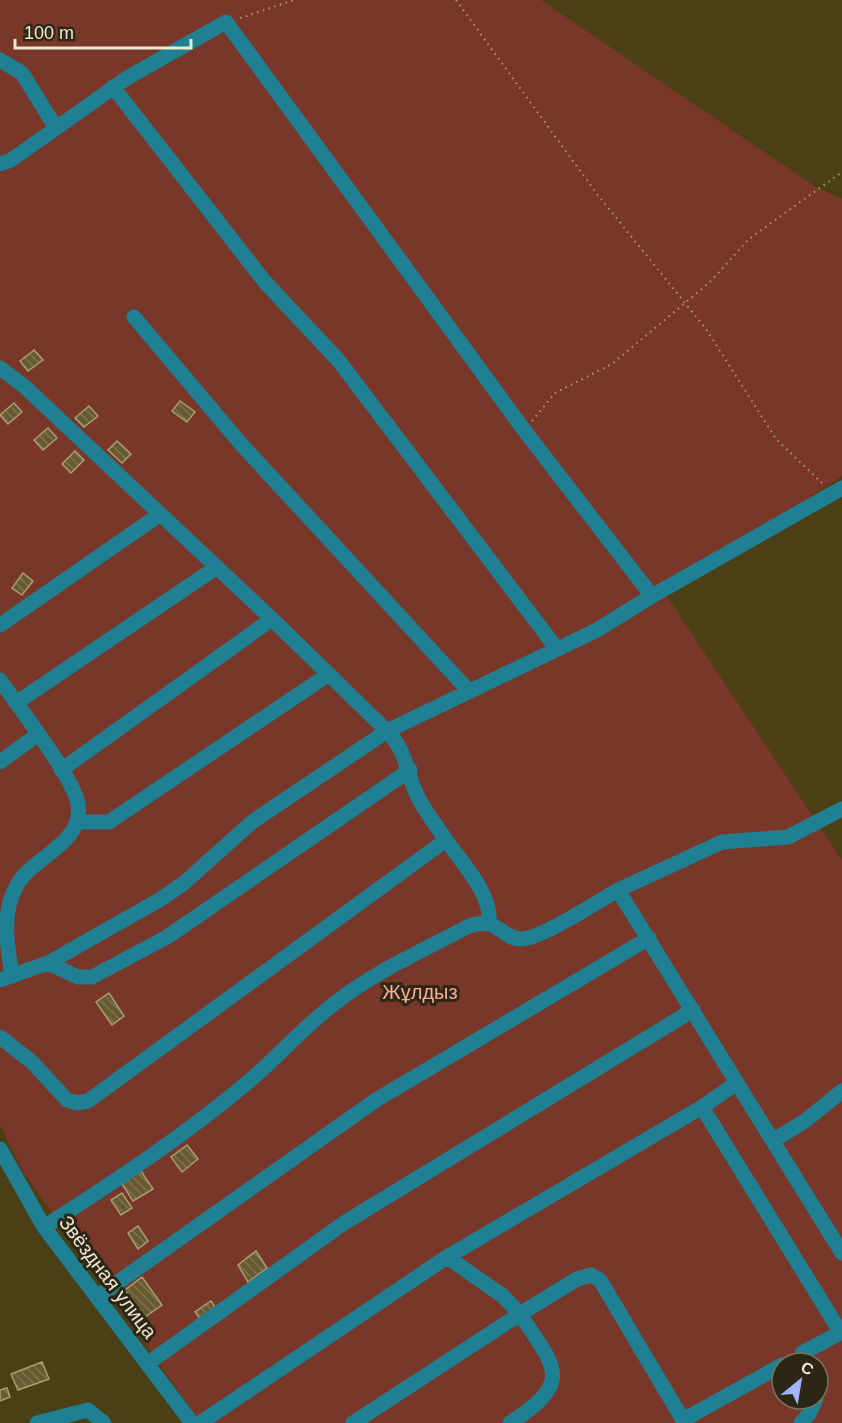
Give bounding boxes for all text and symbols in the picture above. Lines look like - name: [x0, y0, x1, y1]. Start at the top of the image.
- scale bar: [15, 12, 190, 50]
- text: 100 m: [24, 23, 74, 43]
- park label: Жұлдыз: [382, 981, 458, 1003]
- street label: Звёздная улица: [55, 1211, 162, 1343]
- north arrow: [770, 1351, 830, 1411]
- text: С: [798, 1358, 817, 1379]

